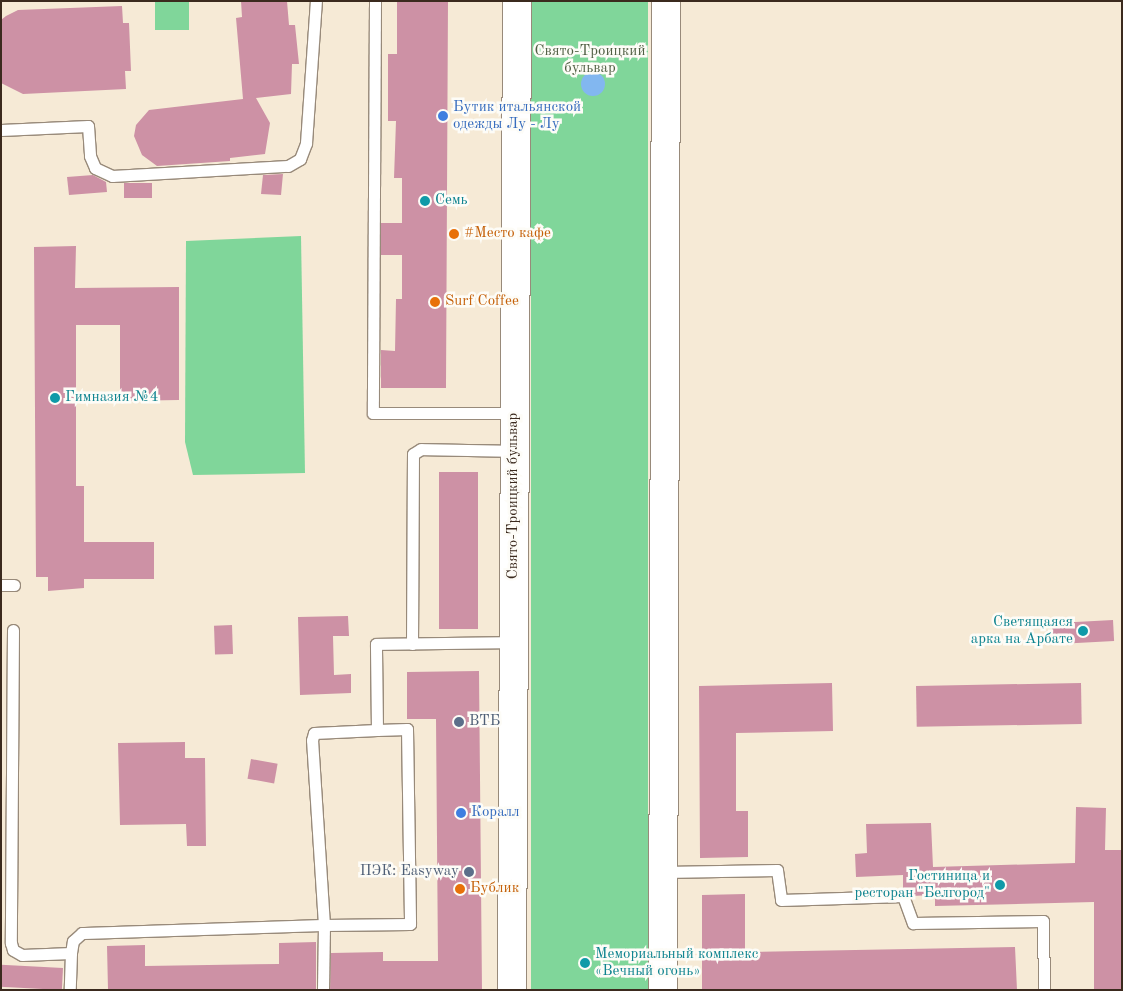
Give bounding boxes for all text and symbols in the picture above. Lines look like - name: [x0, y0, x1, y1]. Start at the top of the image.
- park label: Свято-Троицкий бульвар: [535, 42, 645, 77]
- place label: Бутик итальянской одежды Лу - Лу: [453, 98, 581, 133]
- marker: Бутик итальянской одежды Лу - Лу: [437, 110, 449, 122]
- place label: Семь: [435, 192, 468, 210]
- marker: Семь: [419, 195, 431, 207]
- place label: #Место кафе: [464, 225, 551, 243]
- marker: #Место кафе: [448, 228, 460, 240]
- place label: Surf Coffee: [445, 293, 519, 311]
- marker: Surf Coffee: [429, 296, 441, 308]
- place label: Гимназия №4: [65, 389, 158, 407]
- marker: Гимназия №4: [49, 392, 61, 404]
- street label: Свято-Троицкий бульвар: [505, 413, 523, 579]
- place label: Светящаяся арка на Арбате: [971, 613, 1073, 648]
- marker: Светящаяся арка на Арбате: [1077, 625, 1089, 637]
- place label: ВТБ: [469, 713, 500, 731]
- marker: ВТБ: [453, 716, 465, 728]
- place label: Коралл: [471, 804, 520, 822]
- marker: Коралл: [455, 807, 467, 819]
- place label: ПЭК: Easyway: [360, 863, 459, 881]
- marker: ПЭК: Easyway: [463, 866, 475, 878]
- place label: Гостиница и ресторан "Белгород": [854, 867, 990, 902]
- marker: Гостиница и ресторан "Белгород": [994, 879, 1006, 891]
- place label: Бублик: [470, 880, 519, 898]
- marker: Бублик: [454, 883, 466, 895]
- place label: Мемориальный комплекс «Вечный огонь»: [595, 945, 758, 980]
- marker: Мемориальный комплекс «Вечный огонь»: [579, 957, 591, 969]

